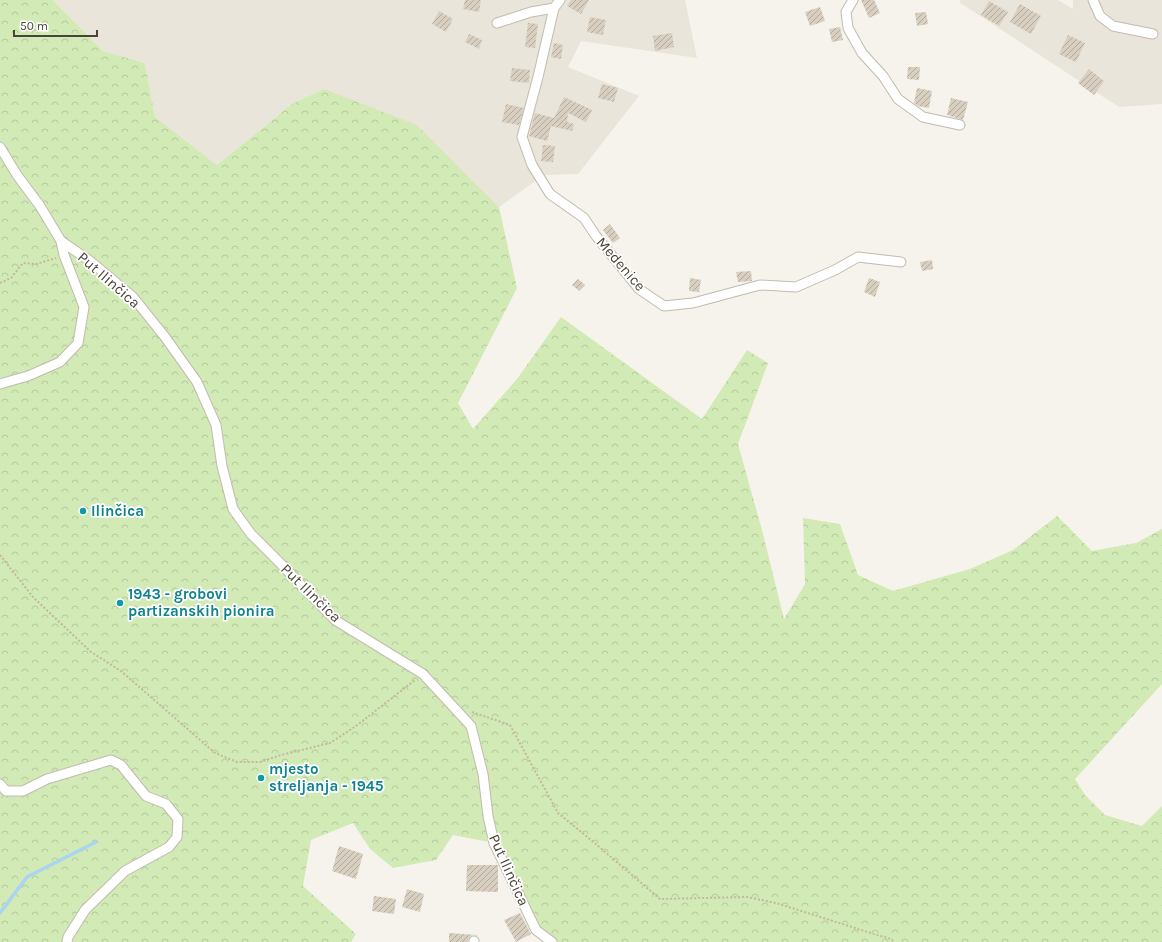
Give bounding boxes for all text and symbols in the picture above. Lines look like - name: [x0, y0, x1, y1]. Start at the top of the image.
- scale bar: [14, 12, 97, 38]
- text: 50 m: [20, 19, 48, 33]
- street label: Medenice: [593, 233, 649, 295]
- street label: Put Ilinčica: [74, 248, 144, 312]
- place label: Ilinčica: [91, 502, 144, 520]
- marker: Ilinčica: [78, 506, 88, 516]
- street label: Put Ilinčica: [277, 560, 345, 626]
- place label: 1943 - grobovi partizanskih pionira: [128, 585, 275, 620]
- marker: 1943 - grobovi partizanskih pionira: [115, 598, 125, 608]
- place label: mjesto streljanja - 1945: [269, 760, 384, 795]
- marker: mjesto streljanja - 1945: [256, 773, 266, 783]
- street label: Put Ilinčica: [485, 831, 533, 909]

